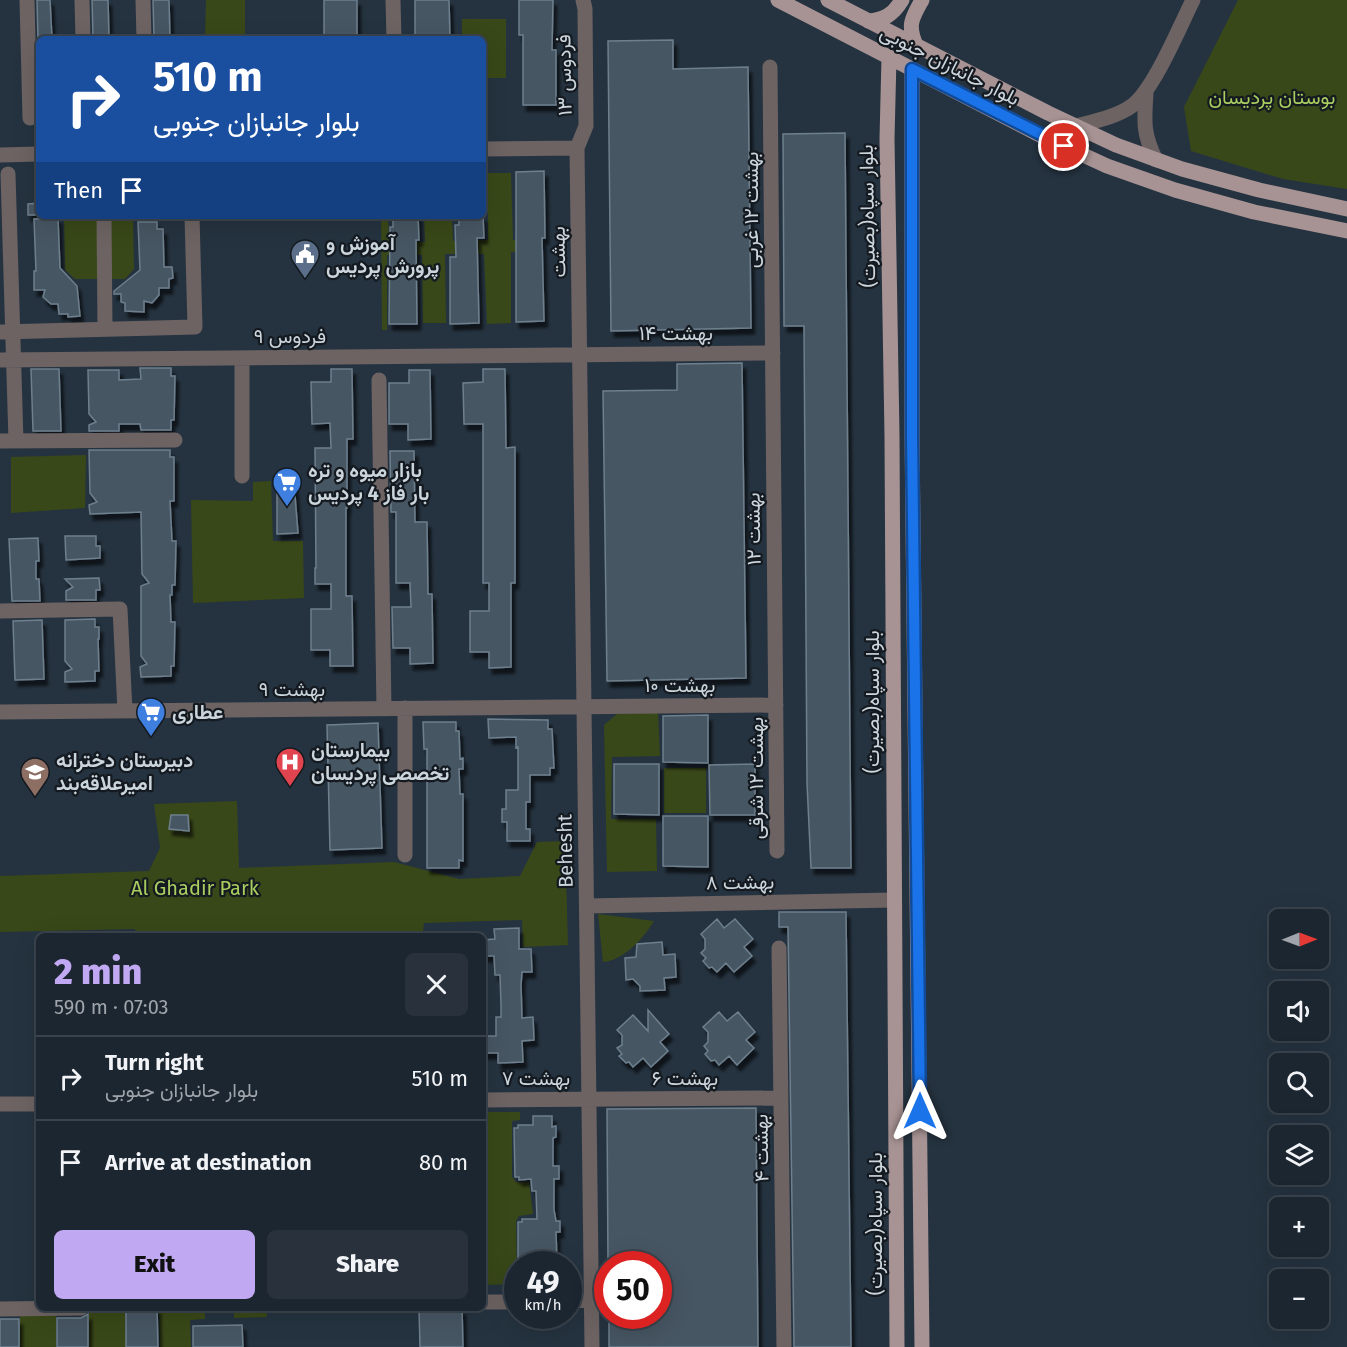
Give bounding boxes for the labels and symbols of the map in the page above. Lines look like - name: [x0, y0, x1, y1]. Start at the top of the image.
- street label: بلوار جانبازان جنوبی: [876, 20, 1024, 111]
- street label: فردوس ۱۳: [551, 34, 578, 116]
- park label: بوستان پردیسان: [1209, 85, 1335, 111]
- pin: [1038, 120, 1089, 171]
- street label: بلوار سپاه(بصیرت): [854, 144, 882, 288]
- street label: بهشت ۱۲ غربی: [739, 152, 764, 268]
- street label: بهشت: [546, 226, 571, 278]
- place label: آموزش و پرورش پردیس: [326, 231, 439, 280]
- public building icon: آموزش و پرورش پردیس: [289, 238, 321, 280]
- street label: بهشت ۱۴: [639, 321, 713, 346]
- street label: فردوس ۹: [254, 324, 326, 349]
- place label: بازار میوه و تره بار فاز 4 پردیس: [308, 458, 429, 507]
- supermarket icon: بازار میوه و تره بار فاز 4 پردیس: [271, 466, 303, 508]
- street label: بهشت ۱۲: [740, 492, 767, 566]
- street label: بلوار سپاه(بصیرت): [860, 630, 886, 774]
- street label: بهشت ۱۰: [645, 673, 715, 698]
- street label: بهشت ۹: [259, 677, 325, 702]
- supermarket icon: عطاری: [135, 696, 167, 738]
- place label: عطاری: [172, 700, 223, 725]
- street label: بهشت ۱۲ شرقی: [744, 717, 769, 839]
- place label: بیمارستان تخصصی پردیسان: [311, 738, 449, 787]
- hospital icon: بیمارستان تخصصی پردیسان: [274, 746, 306, 788]
- place label: دبیرستان دخترانه امیرعلاقه‌بند: [56, 748, 193, 796]
- school or university icon: دبیرستان دخترانه امیرعلاقه‌بند: [19, 756, 51, 798]
- street label: Behesht: [552, 813, 578, 888]
- street label: بهشت ۸: [706, 869, 774, 896]
- park label: Al Ghadir Park: [131, 876, 260, 900]
- north arrow: [1269, 909, 1329, 969]
- street label: بهشت ۷: [502, 1066, 570, 1091]
- street label: بهشت ۶: [652, 1066, 718, 1091]
- position arrow: [888, 1079, 952, 1143]
- street label: بهشت ۴: [748, 1114, 775, 1182]
- street label: بلوار سپاه(بصیرت): [863, 1152, 889, 1296]
- speed limit sign: 50: [594, 1251, 672, 1329]

